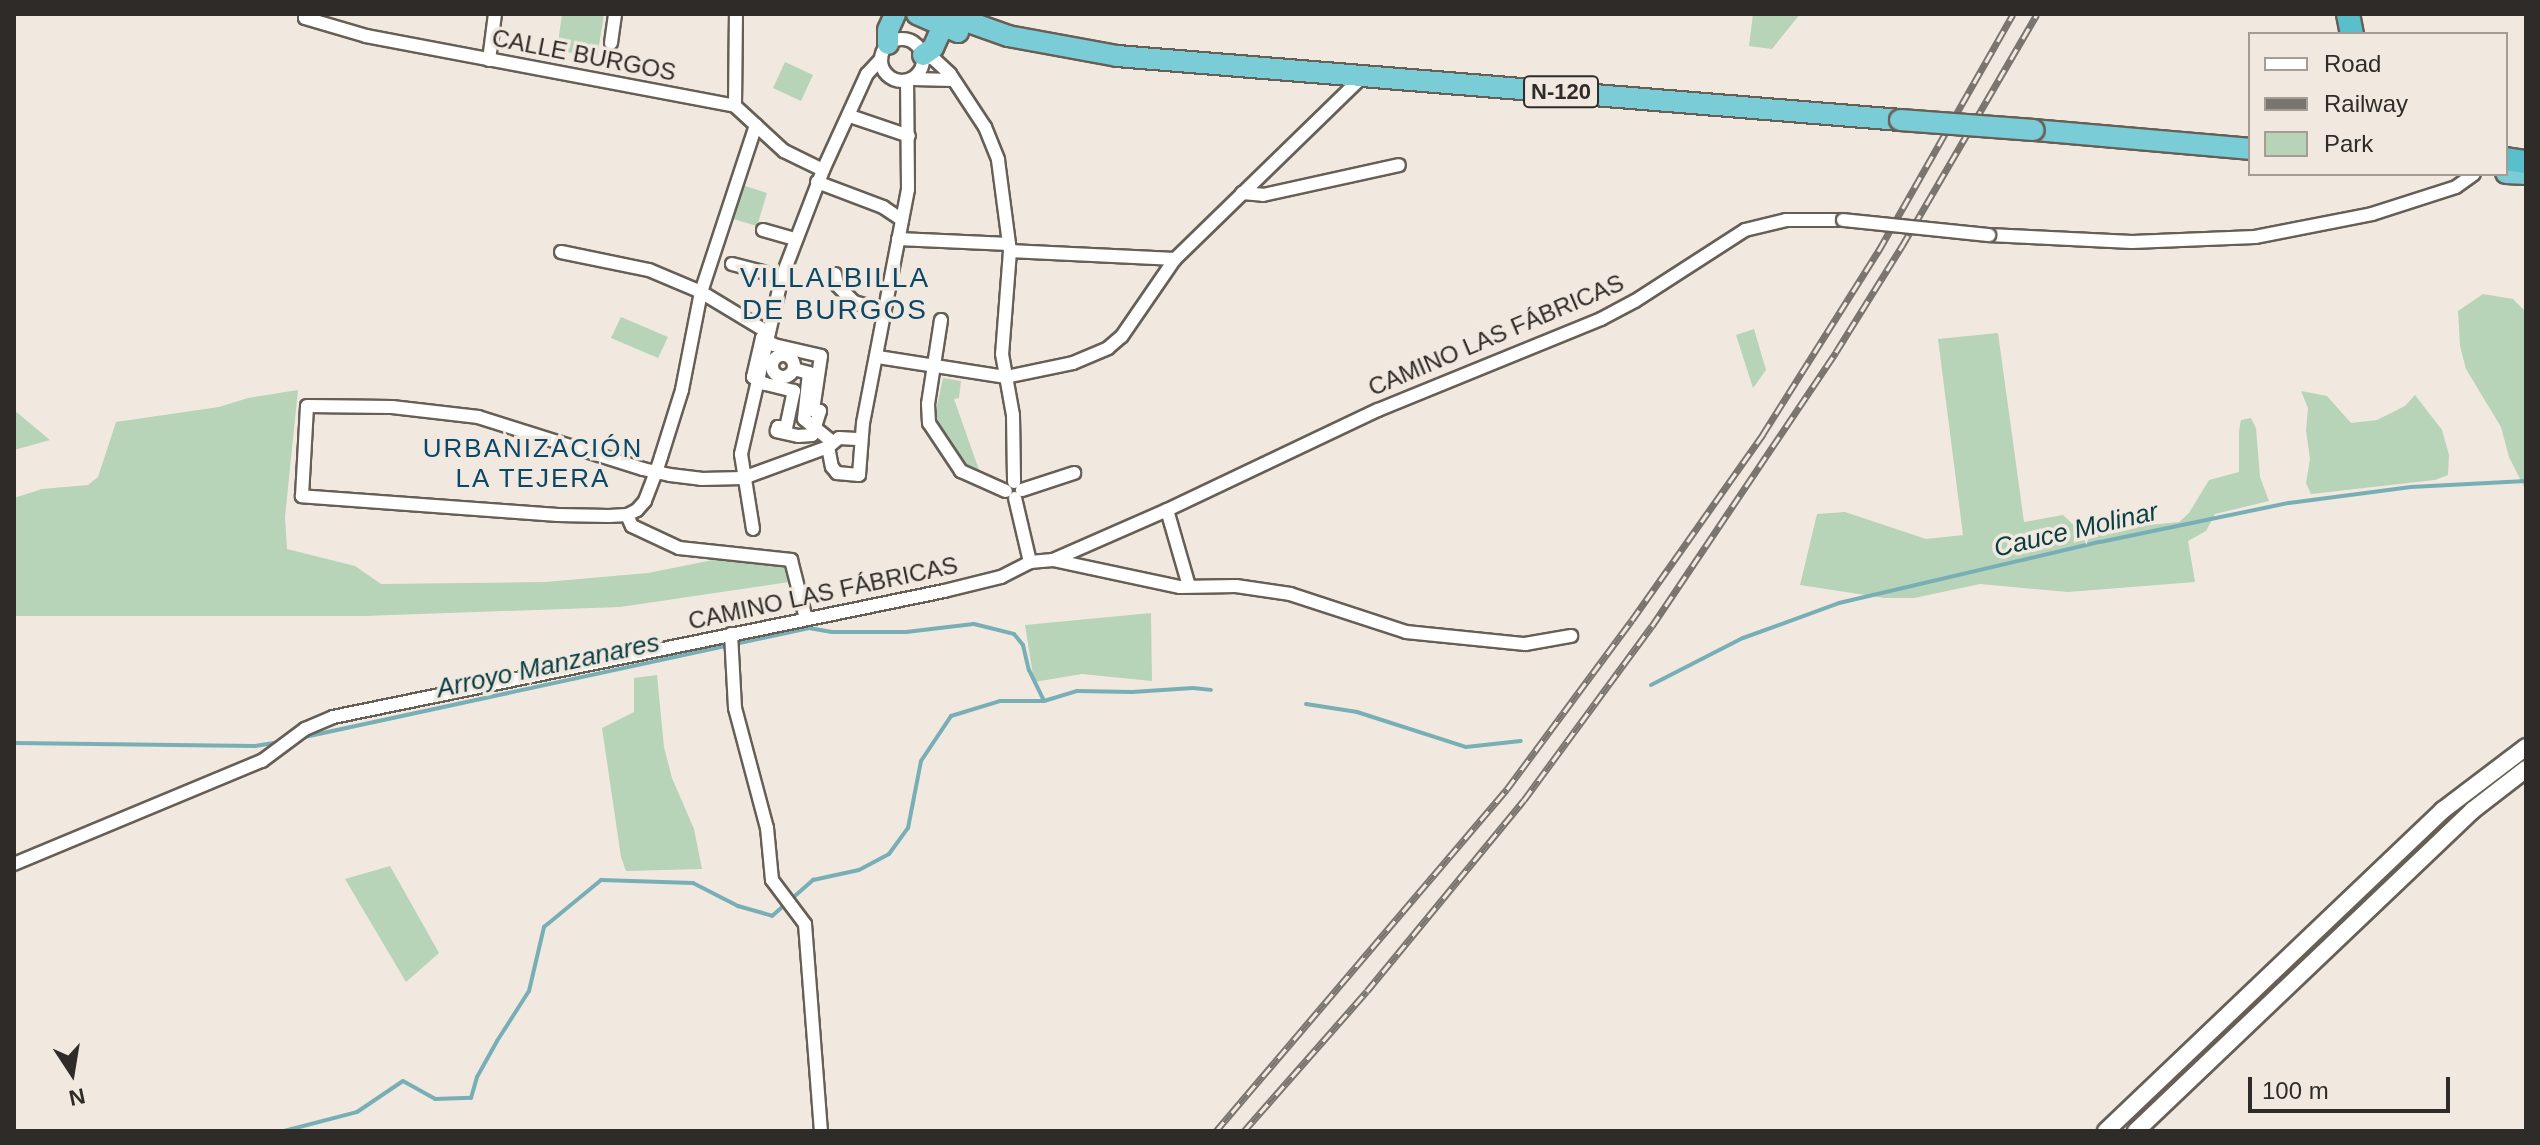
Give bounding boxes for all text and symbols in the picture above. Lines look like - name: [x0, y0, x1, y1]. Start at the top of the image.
- street label: CALLE BURGOS: [490, 23, 678, 87]
- legend: [2248, 32, 2508, 176]
- text: Road: [2324, 50, 2381, 77]
- road number: N-120: [1523, 74, 1599, 110]
- text: Railway: [2324, 90, 2408, 117]
- text: Park: [2324, 130, 2373, 157]
- district label: VILLALBILLA DE BURGOS: [740, 261, 930, 327]
- street label: CAMINO LAS FÁBRICAS: [1364, 268, 1628, 402]
- district label: URBANIZACIÓN LA TEJERA: [423, 433, 643, 494]
- water label: Cauce Molinar: [1991, 496, 2161, 564]
- street label: CAMINO LAS FÁBRICAS: [686, 550, 960, 636]
- water label: Arroyo Manzanares: [434, 627, 662, 705]
- north arrow: [32, 1033, 112, 1113]
- scale bar: [2252, 1061, 2454, 1111]
- text: 100 m: [2262, 1077, 2329, 1104]
- text: N: [67, 1083, 87, 1111]

